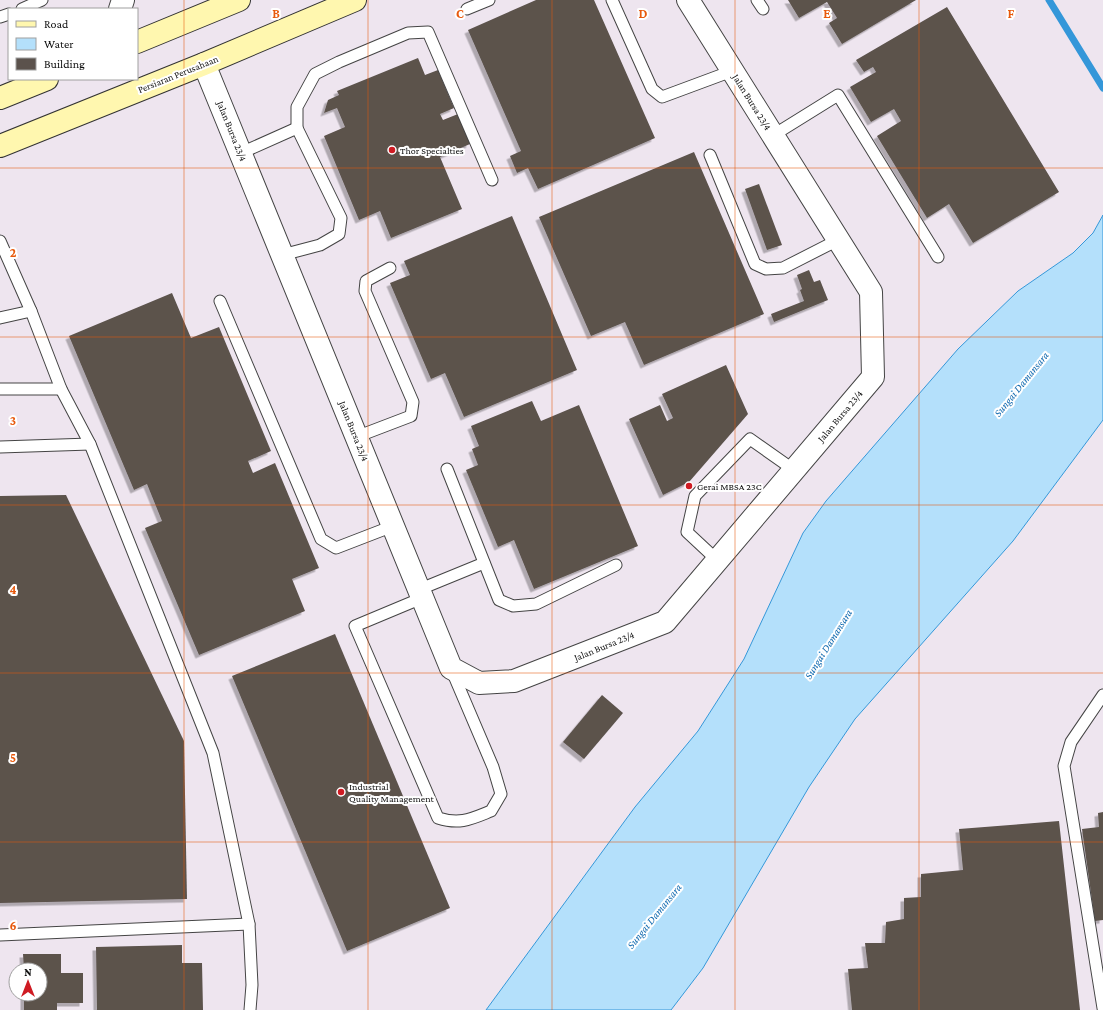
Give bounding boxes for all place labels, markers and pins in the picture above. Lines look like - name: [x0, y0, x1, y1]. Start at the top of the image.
- marker: Thor Specialties: [387, 145, 397, 155]
- place label: Thor Specialties: [400, 145, 464, 156]
- marker: Gerai MBSA 23C: [684, 481, 694, 491]
- place label: Gerai MBSA 23C: [697, 481, 762, 492]
- place label: Industrial Quality Management: [349, 781, 435, 804]
- marker: Industrial Quality Management: [336, 787, 346, 797]

